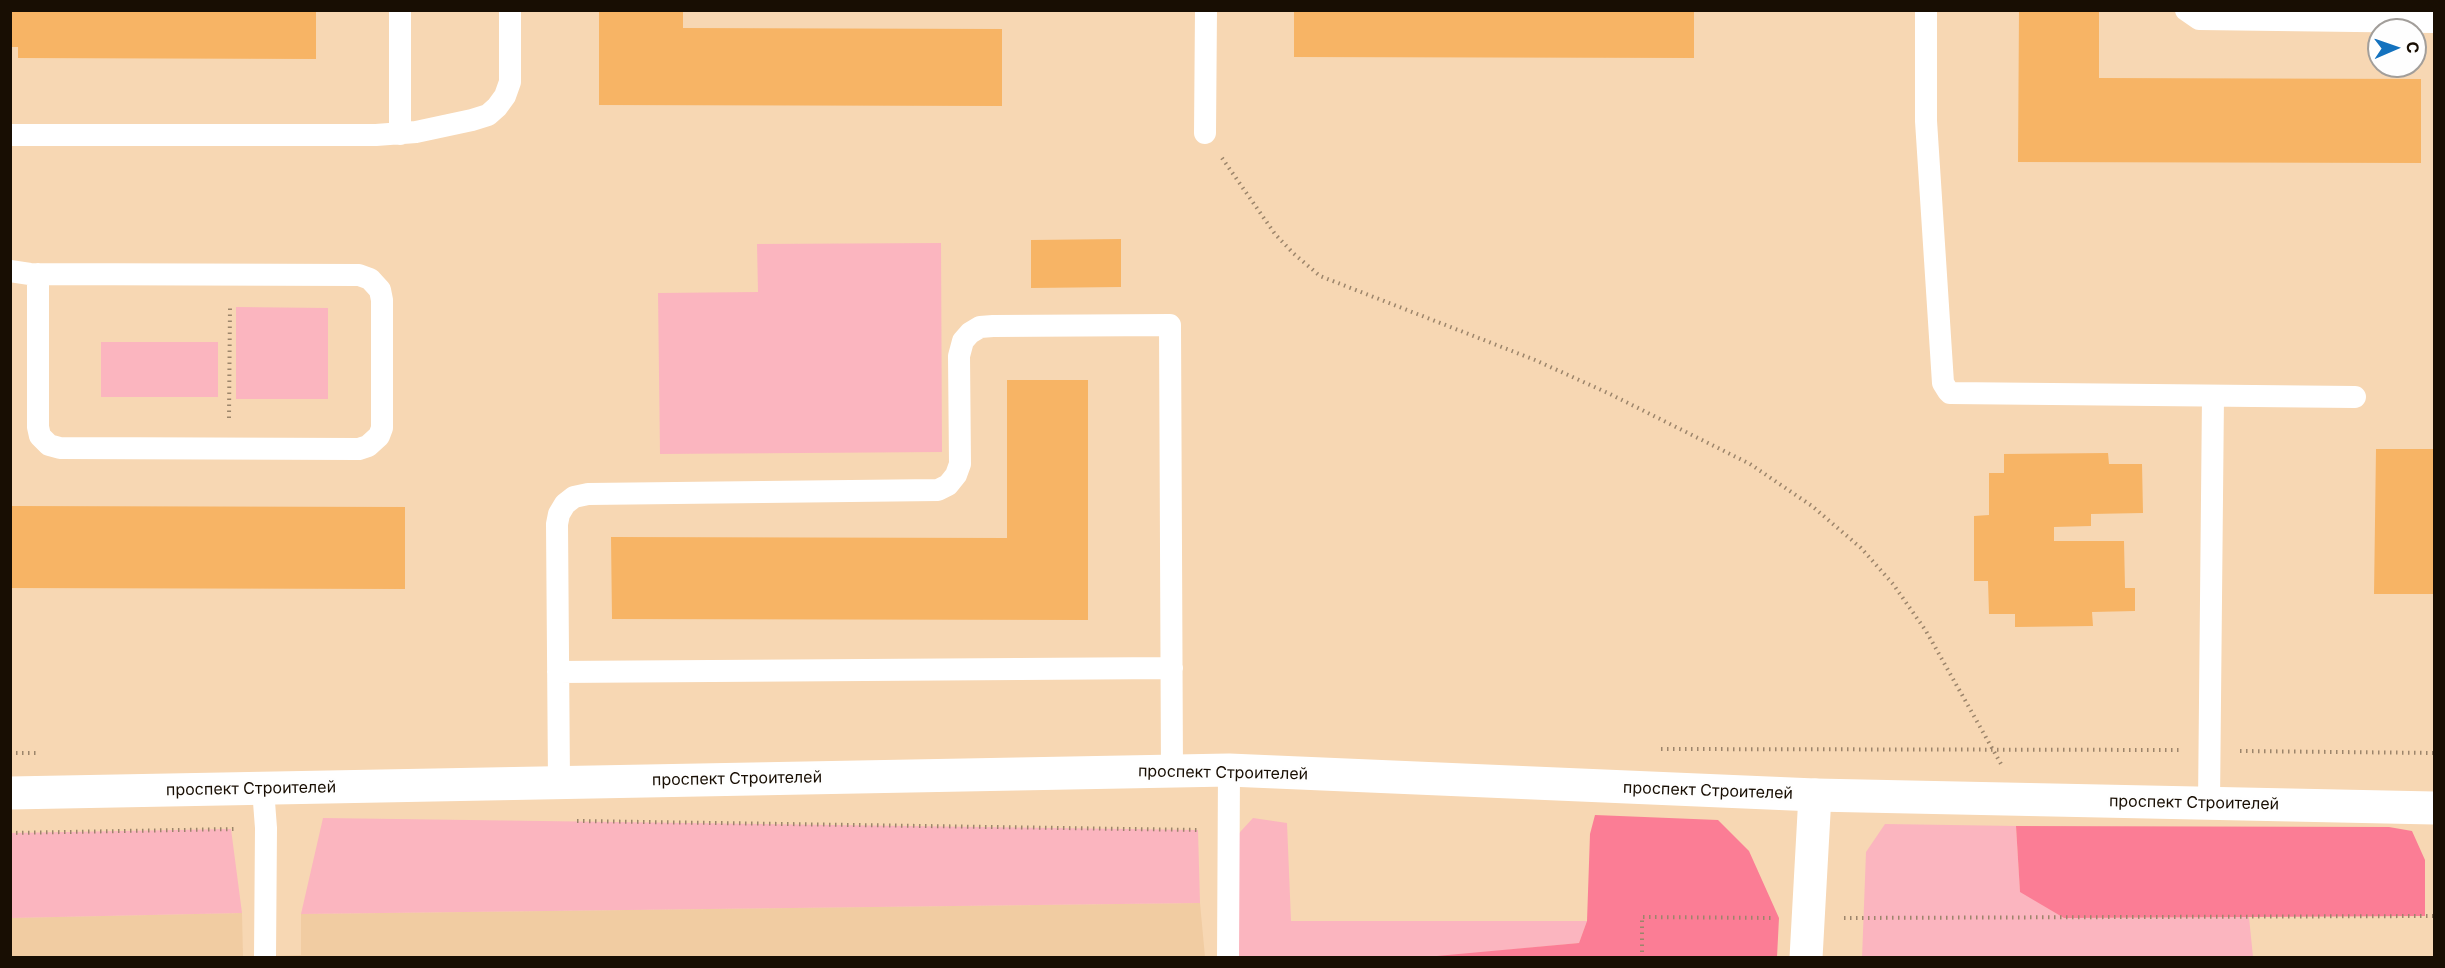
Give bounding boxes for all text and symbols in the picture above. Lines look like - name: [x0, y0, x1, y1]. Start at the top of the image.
- north arrow: [2367, 18, 2427, 78]
- text: С: [2403, 41, 2423, 54]
- street label: проспект Строителей: [1138, 762, 1308, 784]
- street label: проспект Строителей: [652, 768, 822, 790]
- street label: проспект Строителей: [166, 778, 336, 800]
- street label: проспект Строителей: [1623, 778, 1793, 804]
- street label: проспект Строителей: [2109, 792, 2279, 814]

